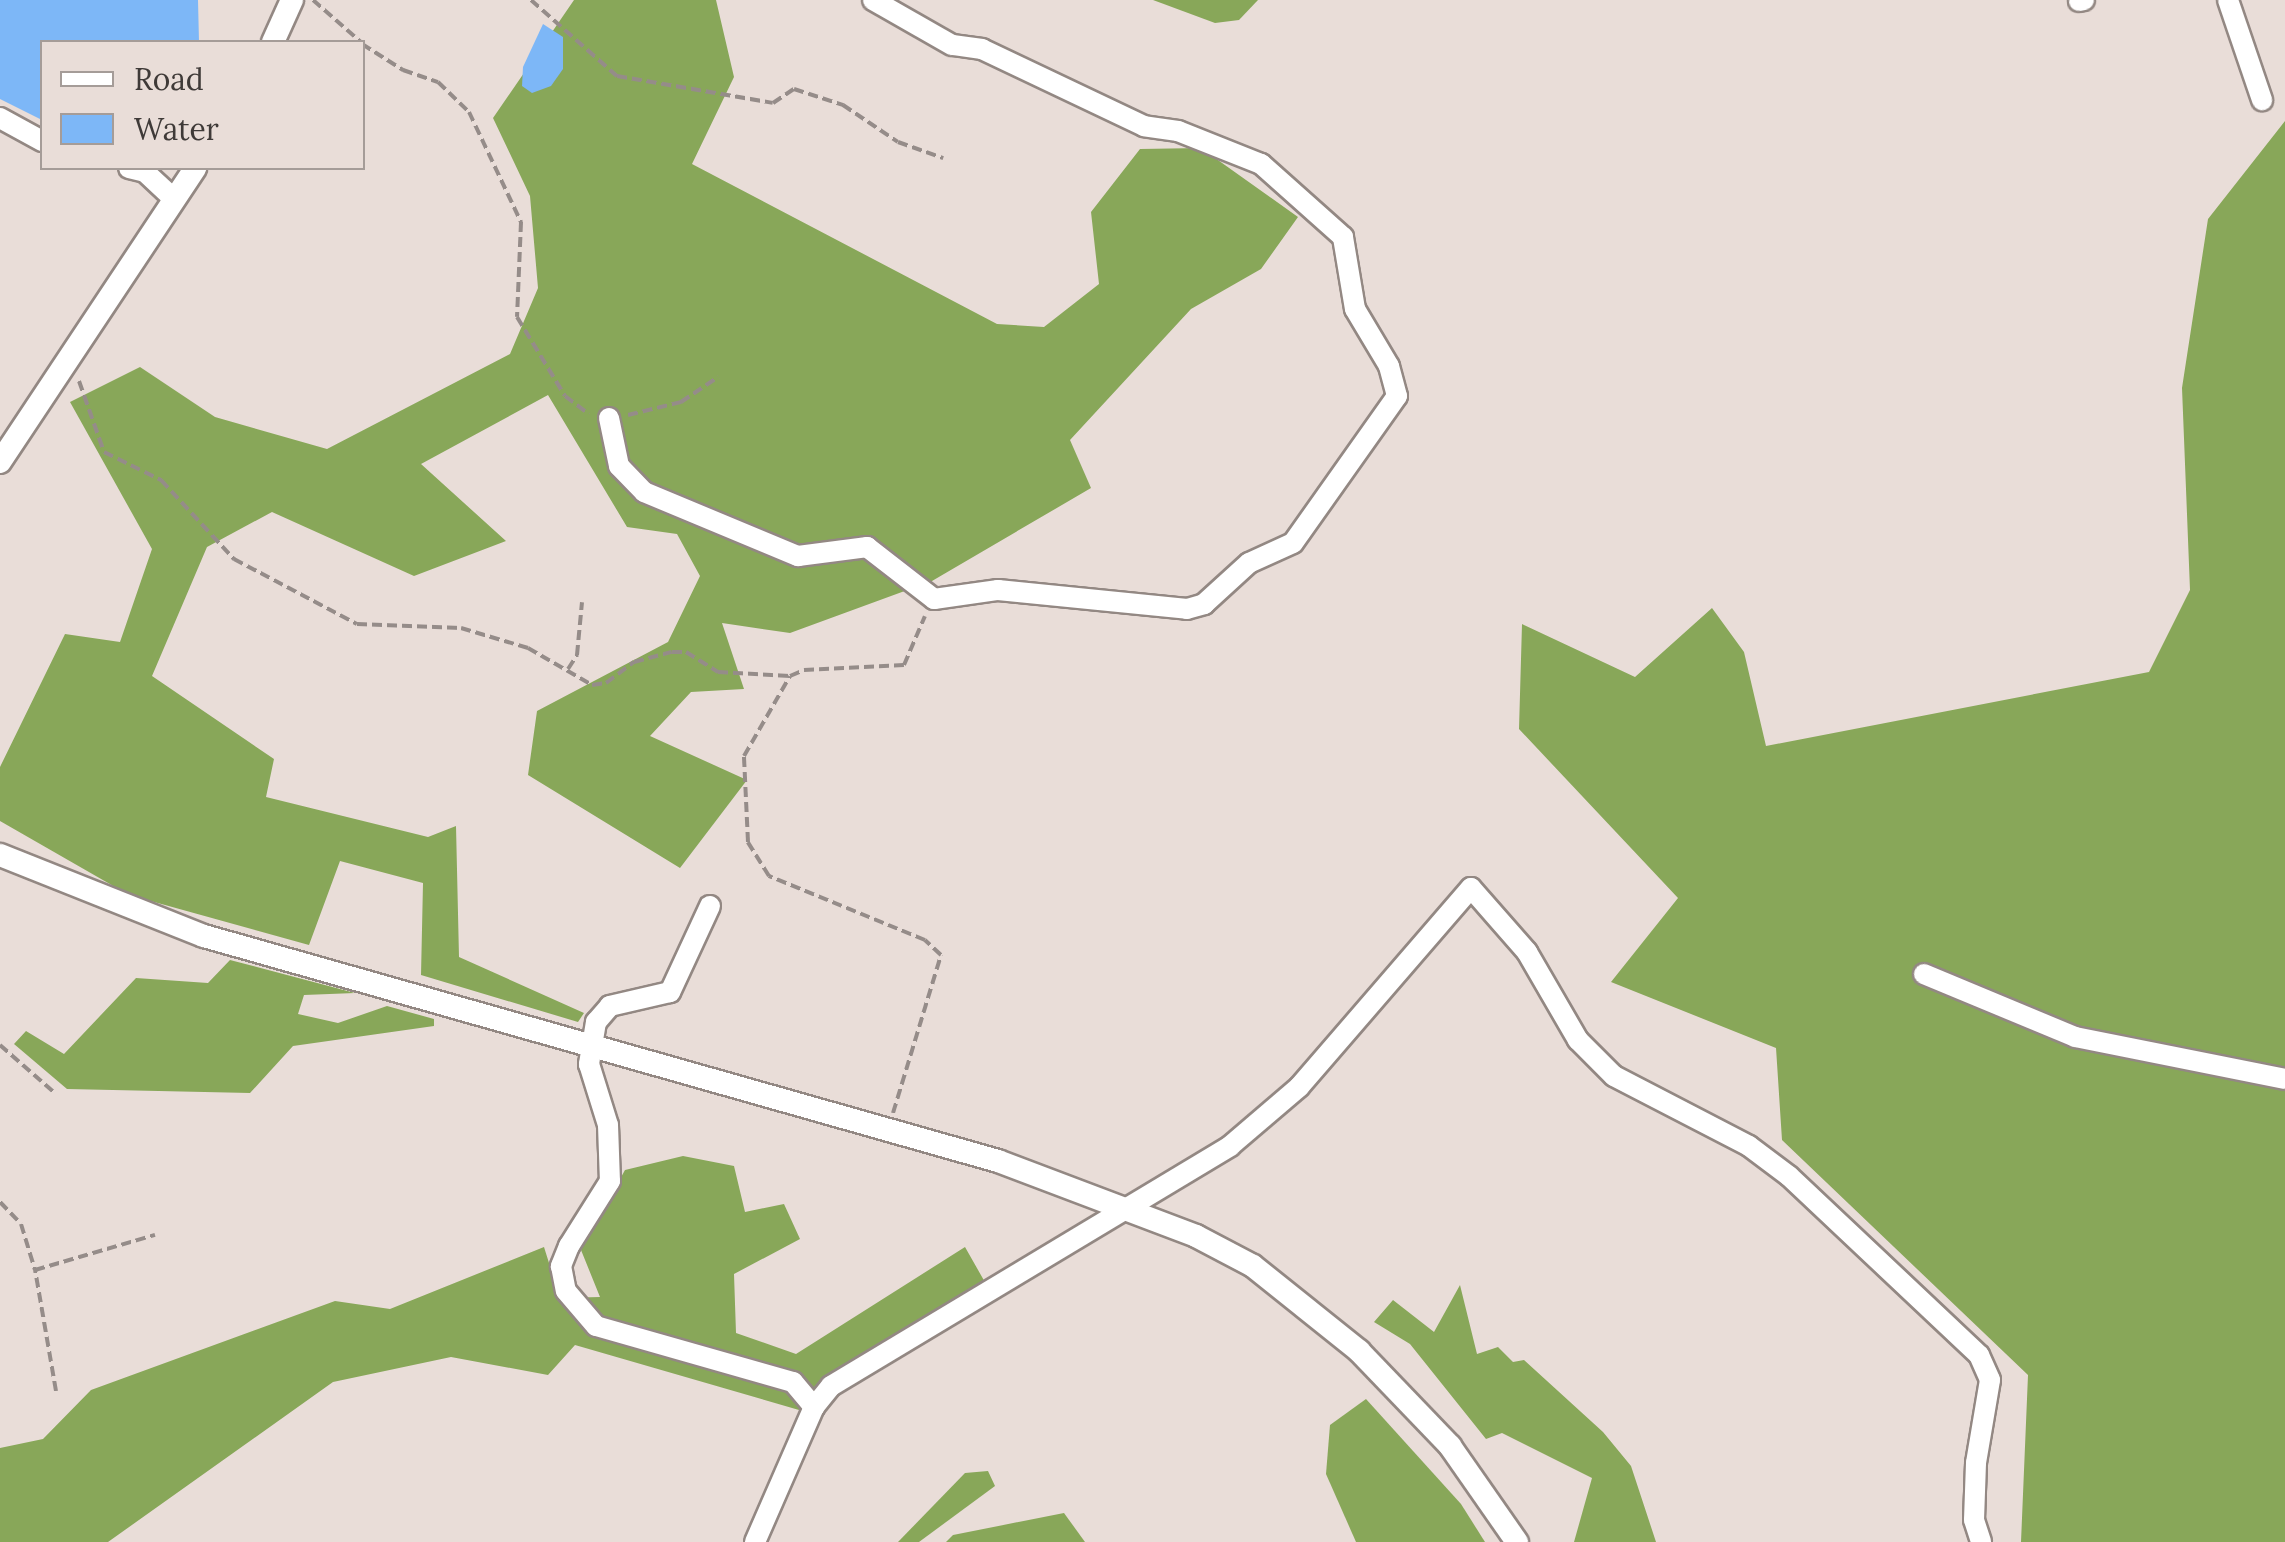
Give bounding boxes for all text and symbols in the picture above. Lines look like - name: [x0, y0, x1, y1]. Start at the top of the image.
- legend: [40, 40, 365, 170]
- text: Road: [134, 60, 204, 98]
- text: Water: [134, 110, 219, 148]

